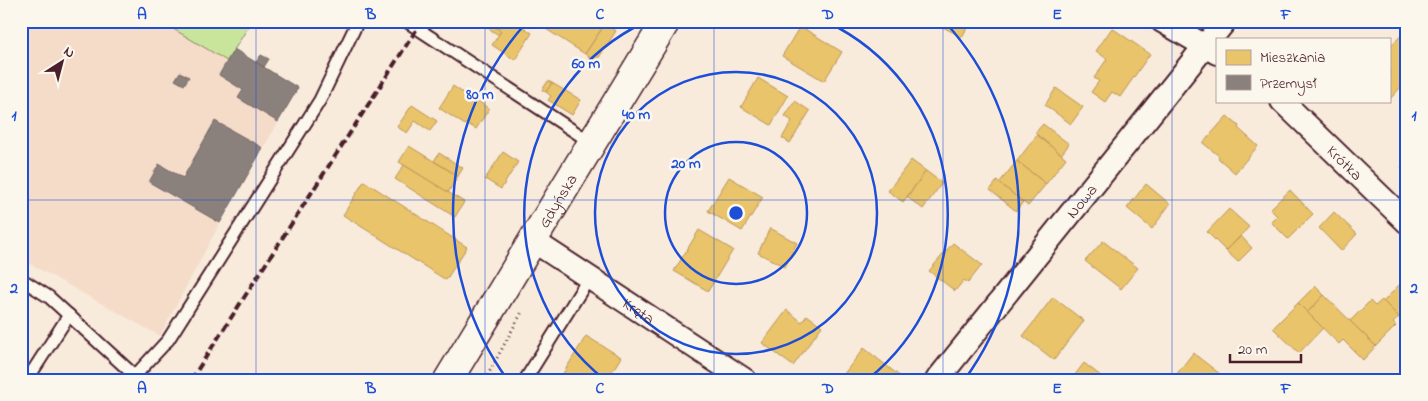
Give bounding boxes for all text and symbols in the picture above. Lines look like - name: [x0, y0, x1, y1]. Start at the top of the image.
- text: A: [137, 3, 147, 27]
- text: B: [365, 3, 377, 27]
- text: C: [596, 3, 605, 27]
- text: D: [821, 3, 834, 27]
- text: E: [1052, 3, 1062, 27]
- text: F: [1280, 3, 1292, 27]
- north arrow: [38, 38, 88, 88]
- legend: [1216, 38, 1390, 102]
- text: N: [59, 41, 79, 64]
- text: Mieszkania: [1260, 47, 1325, 69]
- text: 60 m: [571, 53, 601, 75]
- text: Przemysł: [1260, 73, 1317, 96]
- text: 80 m: [465, 84, 494, 106]
- text: 1: [11, 104, 17, 128]
- text: 40 m: [621, 104, 650, 126]
- text: 1: [1411, 104, 1417, 128]
- street label: Krótka: [1320, 140, 1367, 187]
- text: 20 m: [670, 153, 701, 175]
- street label: Gdyńska: [533, 170, 584, 233]
- street label: Nowa: [1061, 179, 1104, 224]
- centre of rings: [727, 204, 745, 222]
- text: 2: [9, 277, 18, 301]
- text: 2: [1409, 277, 1418, 301]
- street label: Kręta: [617, 293, 659, 331]
- scale bar: [1230, 331, 1302, 363]
- text: 20 m: [1238, 339, 1268, 361]
- text: A: [137, 377, 147, 401]
- text: B: [365, 377, 377, 401]
- text: C: [596, 377, 605, 401]
- text: D: [821, 377, 834, 401]
- text: E: [1052, 377, 1062, 401]
- text: F: [1280, 377, 1292, 401]

